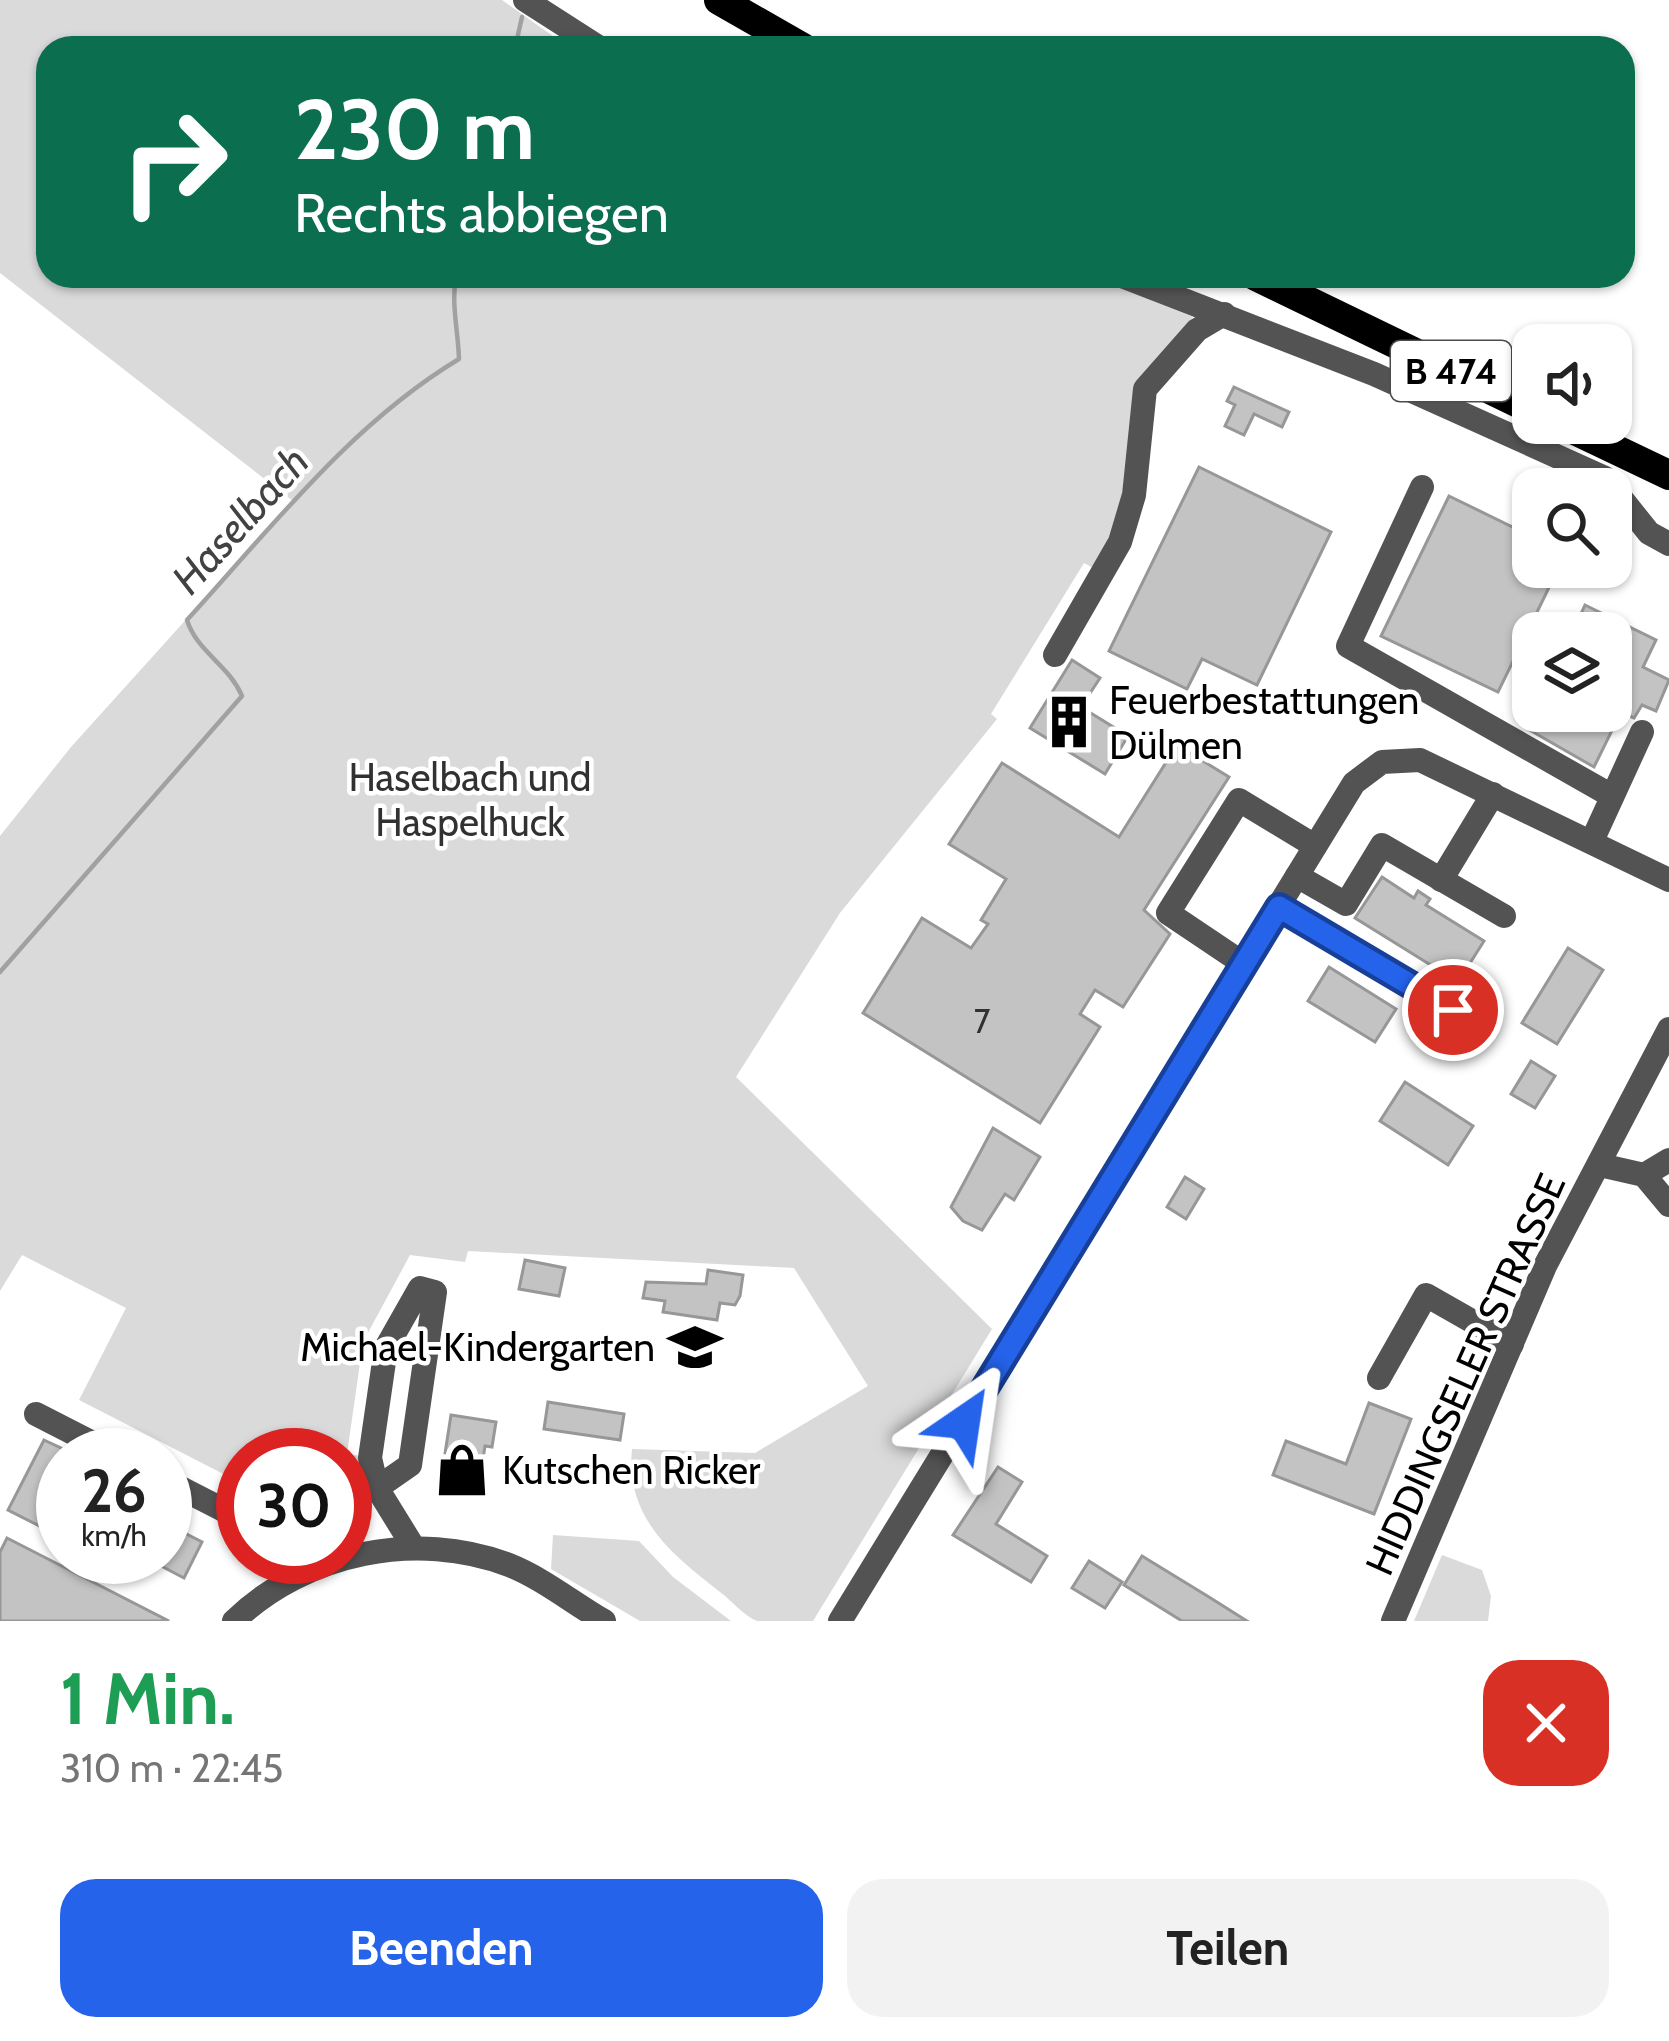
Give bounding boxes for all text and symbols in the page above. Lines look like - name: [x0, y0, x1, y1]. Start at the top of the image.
- text: 230 m: [294, 78, 535, 180]
- icon: right: [96, 84, 252, 240]
- text: Rechts abbiegen: [294, 180, 669, 246]
- map controls: [1512, 324, 1632, 732]
- button: sound: [1512, 324, 1632, 444]
- road number: B 474: [1391, 341, 1511, 401]
- water label: Haselbach: [161, 436, 319, 604]
- button: search: [1512, 468, 1632, 588]
- button: layers: [1512, 612, 1632, 732]
- place label: Feuerbestattungen Dülmen: [1109, 676, 1419, 769]
- building icon: Feuerbestattungen Dülmen: [1040, 693, 1098, 751]
- park label: Haselbach und Haspelhuck: [348, 753, 592, 846]
- pin: [1402, 959, 1504, 1061]
- icon: arrive: [1420, 977, 1486, 1043]
- house number: 7: [974, 1001, 991, 1041]
- street label: HIDDINGSELER STRASSE: [1355, 1166, 1575, 1582]
- school or university icon: Michael-Kindergarten: [666, 1318, 724, 1376]
- place label: Michael-Kindergarten: [300, 1323, 655, 1371]
- position arrow: [901, 1359, 1027, 1485]
- speed limit sign: 30: [216, 1428, 372, 1584]
- shop icon: Kutschen Ricker: [433, 1441, 491, 1499]
- place label: Kutschen Ricker: [502, 1446, 761, 1494]
- text: 26: [81, 1454, 147, 1527]
- text: km/h: [81, 1517, 147, 1554]
- text: 1 Min.: [60, 1655, 235, 1742]
- button: close: [1483, 1660, 1609, 1786]
- text: 310 m · 22:45: [60, 1744, 283, 1792]
- button: Beenden: [60, 1879, 823, 2017]
- button: Teilen: [847, 1879, 1609, 2017]

